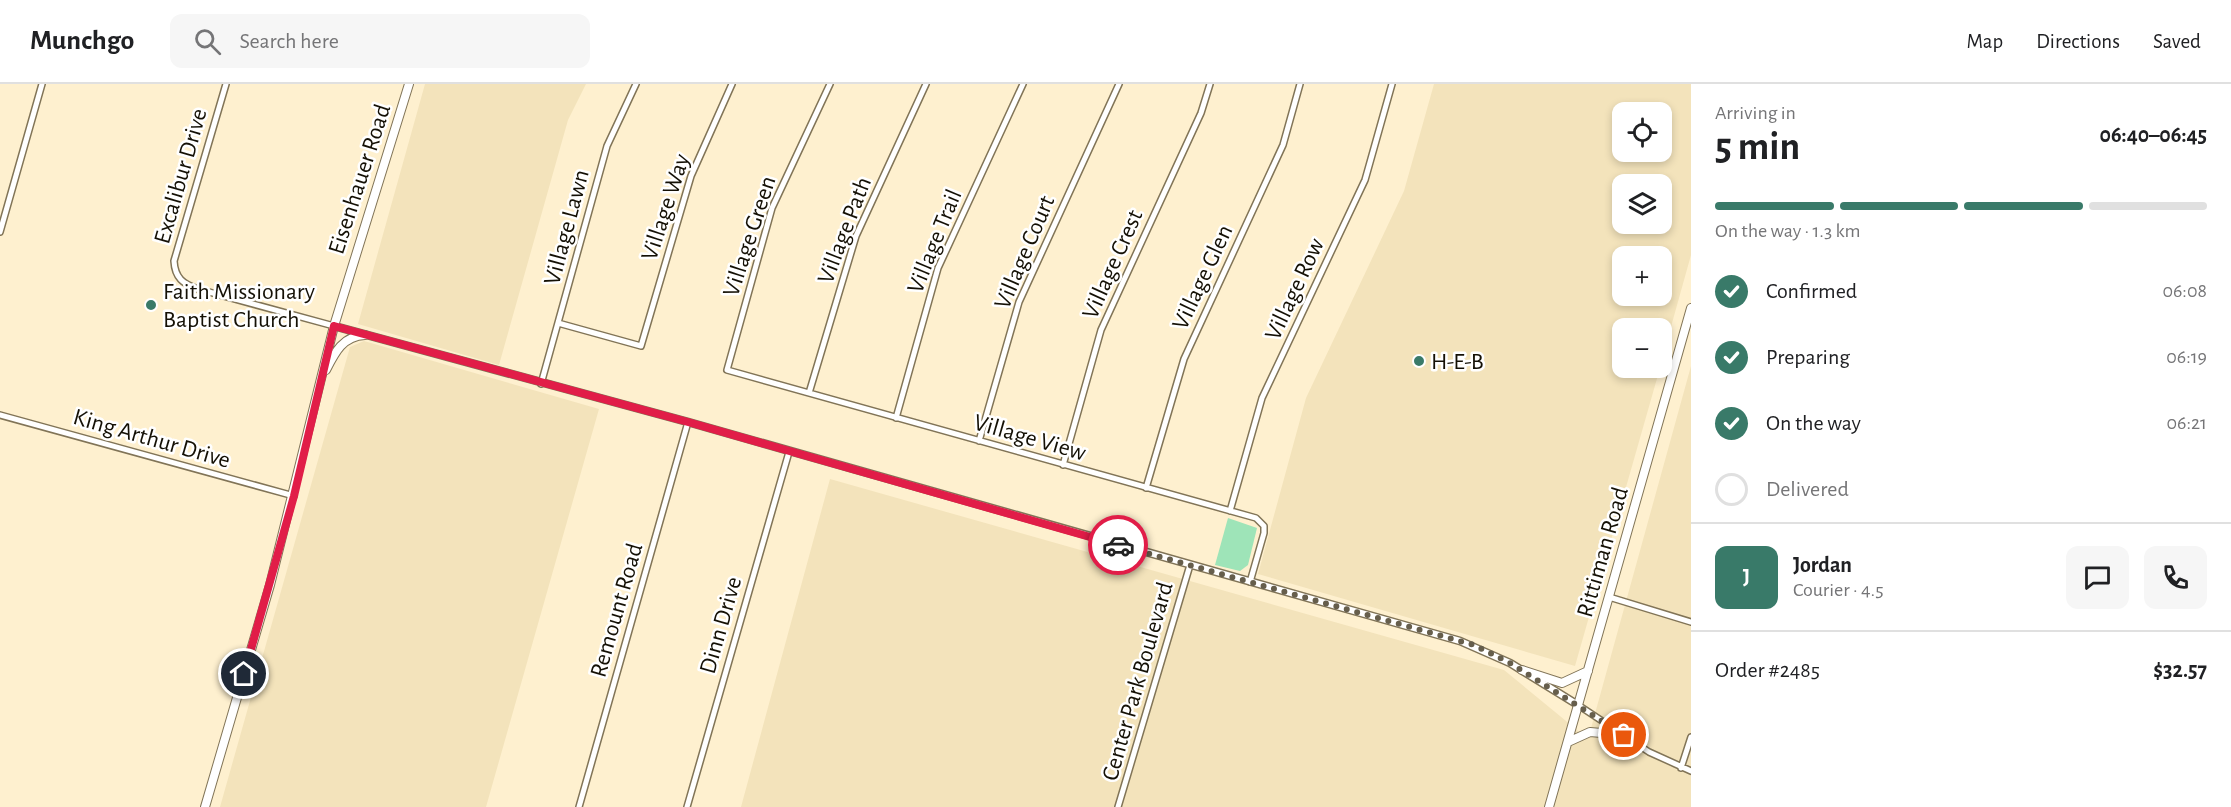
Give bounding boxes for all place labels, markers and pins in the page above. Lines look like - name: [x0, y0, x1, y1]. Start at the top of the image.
- place label: Faith Missionary Baptist Church: [163, 280, 315, 332]
- marker: Faith Missionary Baptist Church: [144, 298, 158, 312]
- place label: H-E-B: [1431, 350, 1484, 374]
- marker: H-E-B: [1412, 354, 1426, 368]
- pin: [218, 648, 269, 699]
- pin: [1598, 709, 1649, 760]

